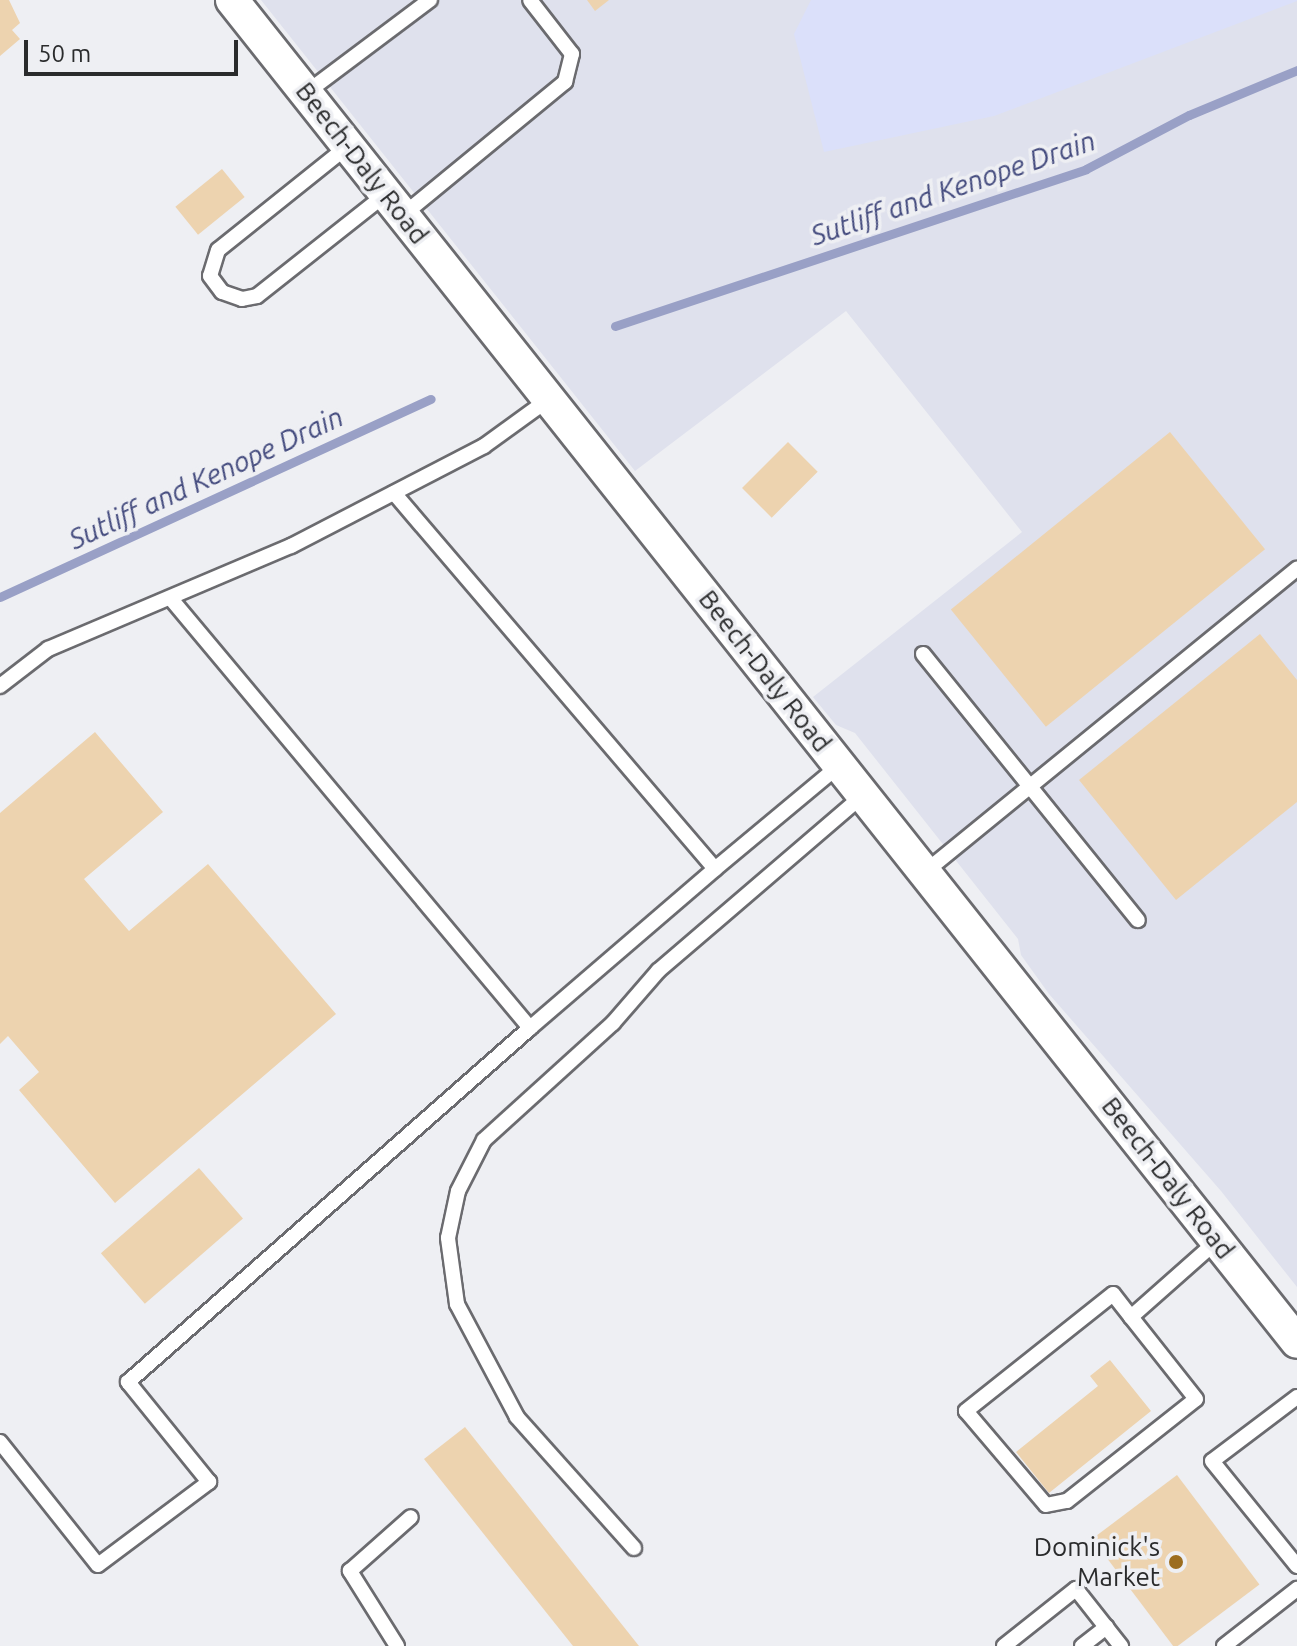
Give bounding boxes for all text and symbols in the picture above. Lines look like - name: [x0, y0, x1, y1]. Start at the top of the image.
- scale bar: [28, 24, 242, 74]
- text: 50 m: [38, 40, 91, 67]
- street label: Beech-Daly Road: [289, 76, 435, 250]
- water label: Sutliff and Kenope Drain: [806, 123, 1100, 253]
- water label: Sutliff and Kenope Drain: [63, 400, 349, 556]
- street label: Beech-Daly Road: [692, 584, 838, 758]
- street label: Beech-Daly Road: [1095, 1091, 1241, 1265]
- place label: Dominick's Market: [1034, 1531, 1160, 1592]
- marker: Dominick's Market: [1167, 1553, 1185, 1571]

